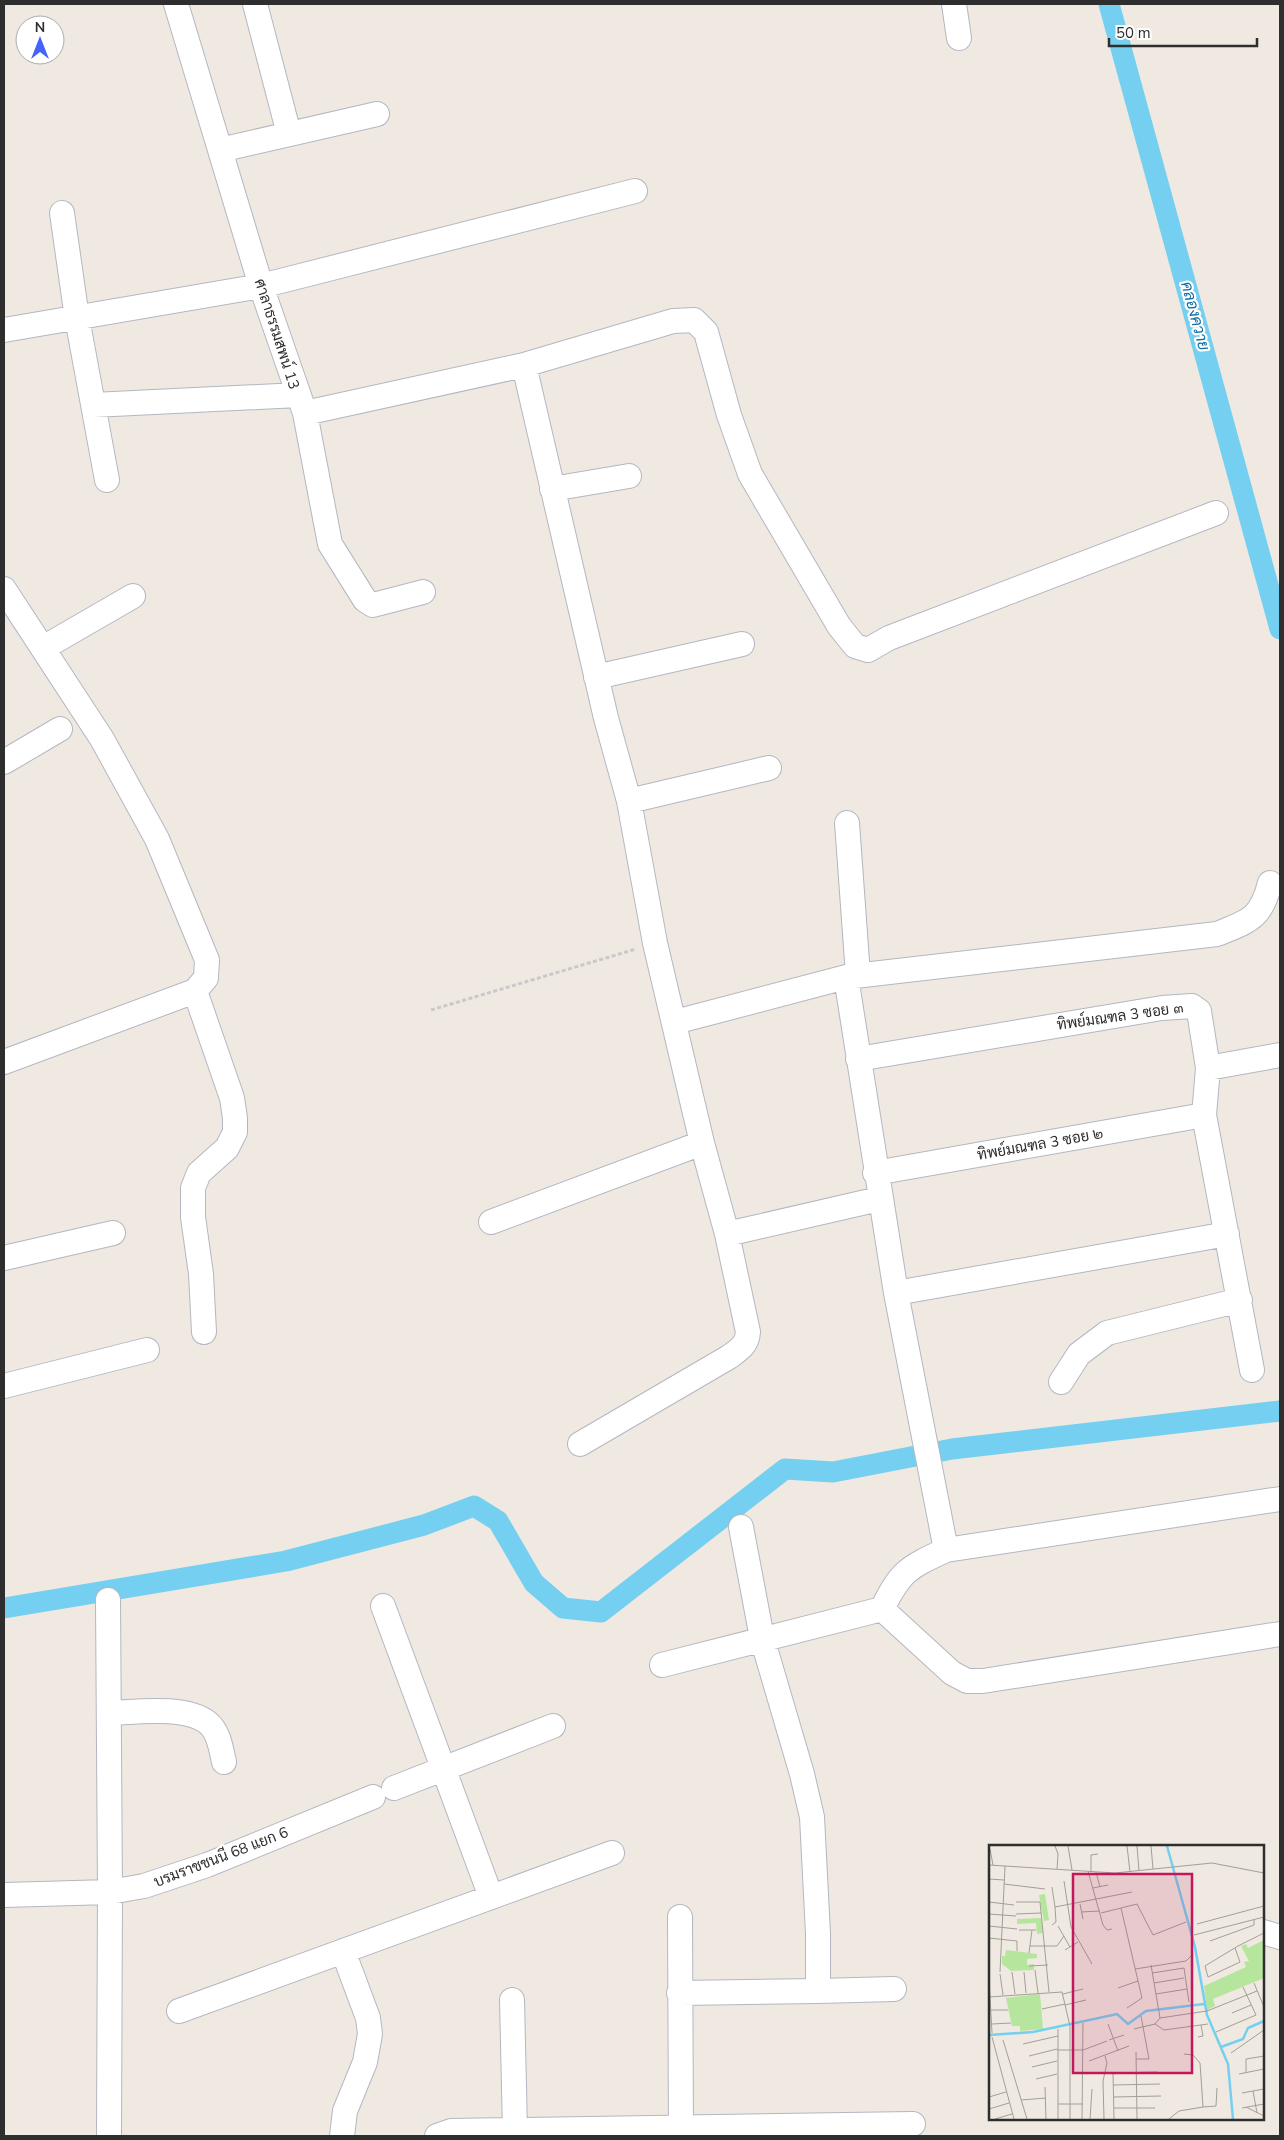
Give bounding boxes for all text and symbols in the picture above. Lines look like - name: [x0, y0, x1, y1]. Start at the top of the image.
- north arrow: [15, 15, 65, 65]
- scale bar: [1109, 15, 1256, 47]
- text: N: [35, 18, 45, 37]
- text: 50 m: [1116, 23, 1151, 43]
- street label: ศาลาธรรมสพน์ 13: [250, 276, 304, 392]
- water label: คลองควาย: [1175, 279, 1215, 353]
- street label: ทิพย์มณฑล 3 ซอย ๓: [1055, 997, 1185, 1035]
- street label: ทิพย์มณฑล 3 ซอย ๒: [975, 1123, 1105, 1165]
- street label: บรมราชชนนี 68 แยก 6: [151, 1822, 291, 1892]
- inset map: [989, 1845, 1264, 2120]

